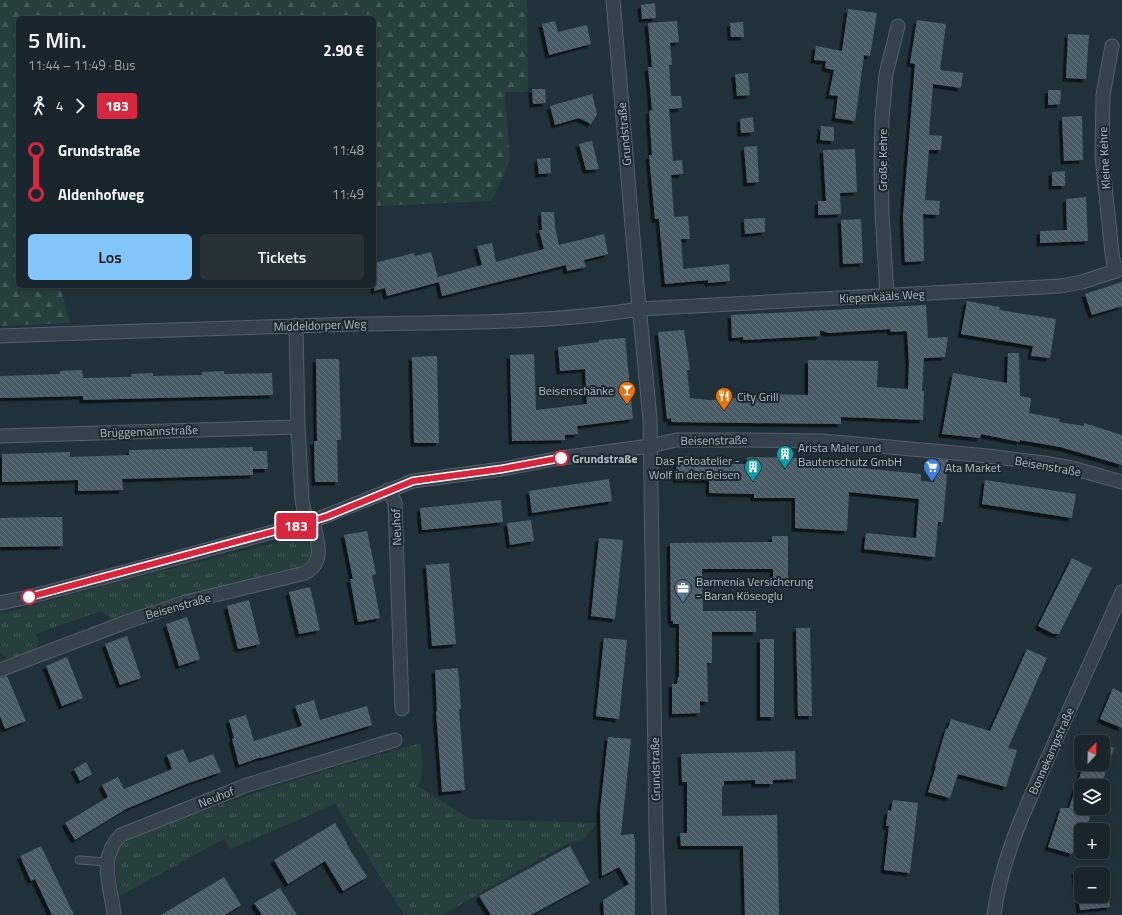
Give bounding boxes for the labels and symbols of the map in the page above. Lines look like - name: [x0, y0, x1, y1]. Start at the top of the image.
- street label: Grundstraße: [612, 101, 636, 167]
- street label: Kleine Kehre: [1093, 126, 1115, 190]
- street label: Große Kehre: [873, 129, 892, 191]
- street label: Kiepenkääls Weg: [839, 284, 925, 308]
- street label: Middeldorper Weg: [273, 314, 367, 336]
- bar icon: Beisenschänke: [617, 380, 637, 405]
- place label: Beisenschänke: [538, 381, 614, 400]
- restaurant icon: City Grill: [714, 386, 734, 411]
- place label: City Grill: [737, 387, 779, 406]
- street label: Brüggemannstraße: [100, 420, 198, 442]
- street label: Beisenstraße: [680, 430, 748, 450]
- place label: Arista Maler und Bautenschutz GmbH: [798, 438, 902, 471]
- building icon: Arista Maler und Bautenschutz GmbH: [775, 444, 795, 469]
- place label: Grundstraße: [572, 449, 638, 468]
- marker: Grundstraße: [553, 450, 569, 466]
- place label: Das Fotoatelier - Wolf in der Beisen: [649, 451, 740, 484]
- street label: Beisenstraße: [1013, 451, 1083, 481]
- building icon: Das Fotoatelier - Wolf in der Beisen: [743, 457, 763, 482]
- supermarket icon: Ata Market: [922, 457, 942, 482]
- place label: Ata Market: [945, 458, 1002, 477]
- street label: Neuhof: [386, 508, 406, 546]
- line badge: 183: [273, 513, 319, 539]
- place label: Barmenia Versicherung - Baran Köseoglu: [696, 572, 813, 605]
- office icon: Barmenia Versicherung - Baran Köseoglu: [673, 578, 693, 603]
- street label: Beisenstraße: [143, 588, 213, 624]
- unlabelled marker: [21, 589, 37, 605]
- street label: Bonnekampstraße: [1023, 704, 1079, 798]
- north arrow: [1074, 735, 1110, 771]
- street label: Grundstraße: [645, 737, 665, 801]
- street label: Neuhof: [195, 781, 237, 813]

